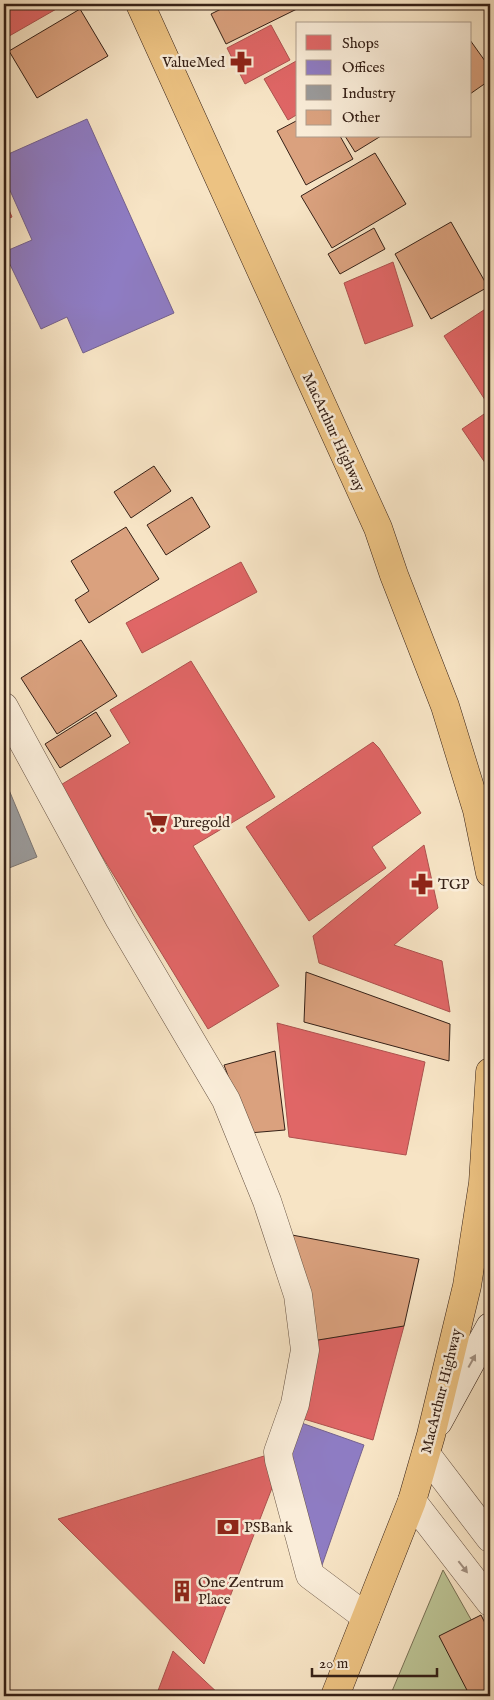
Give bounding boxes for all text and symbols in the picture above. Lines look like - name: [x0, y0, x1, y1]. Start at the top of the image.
- legend: [296, 22, 472, 138]
- text: Shops: [342, 34, 379, 53]
- pharmacy icon: ValueMed: [228, 49, 254, 75]
- place label: ValueMed: [161, 53, 226, 72]
- text: Offices: [342, 58, 385, 77]
- text: Industry: [342, 84, 396, 103]
- text: Other: [342, 108, 380, 127]
- street label: MacArthur Highway: [298, 370, 370, 495]
- supermarket icon: Puregold: [144, 809, 170, 835]
- place label: Puregold: [173, 813, 231, 832]
- pharmacy icon: TGP: [409, 871, 435, 897]
- place label: TGP: [438, 875, 470, 894]
- street label: MacArthur Highway: [417, 1326, 466, 1456]
- one-way arrow: [467, 1354, 476, 1368]
- bank icon: PSBank: [215, 1514, 241, 1540]
- place label: PSBank: [244, 1518, 294, 1537]
- one-way arrow: [458, 1560, 469, 1573]
- place label: One Zentrum Place: [198, 1573, 284, 1609]
- building icon: One Zentrum Place: [169, 1578, 195, 1604]
- scale bar: [312, 1645, 436, 1677]
- text: 20 m: [319, 1654, 349, 1673]

